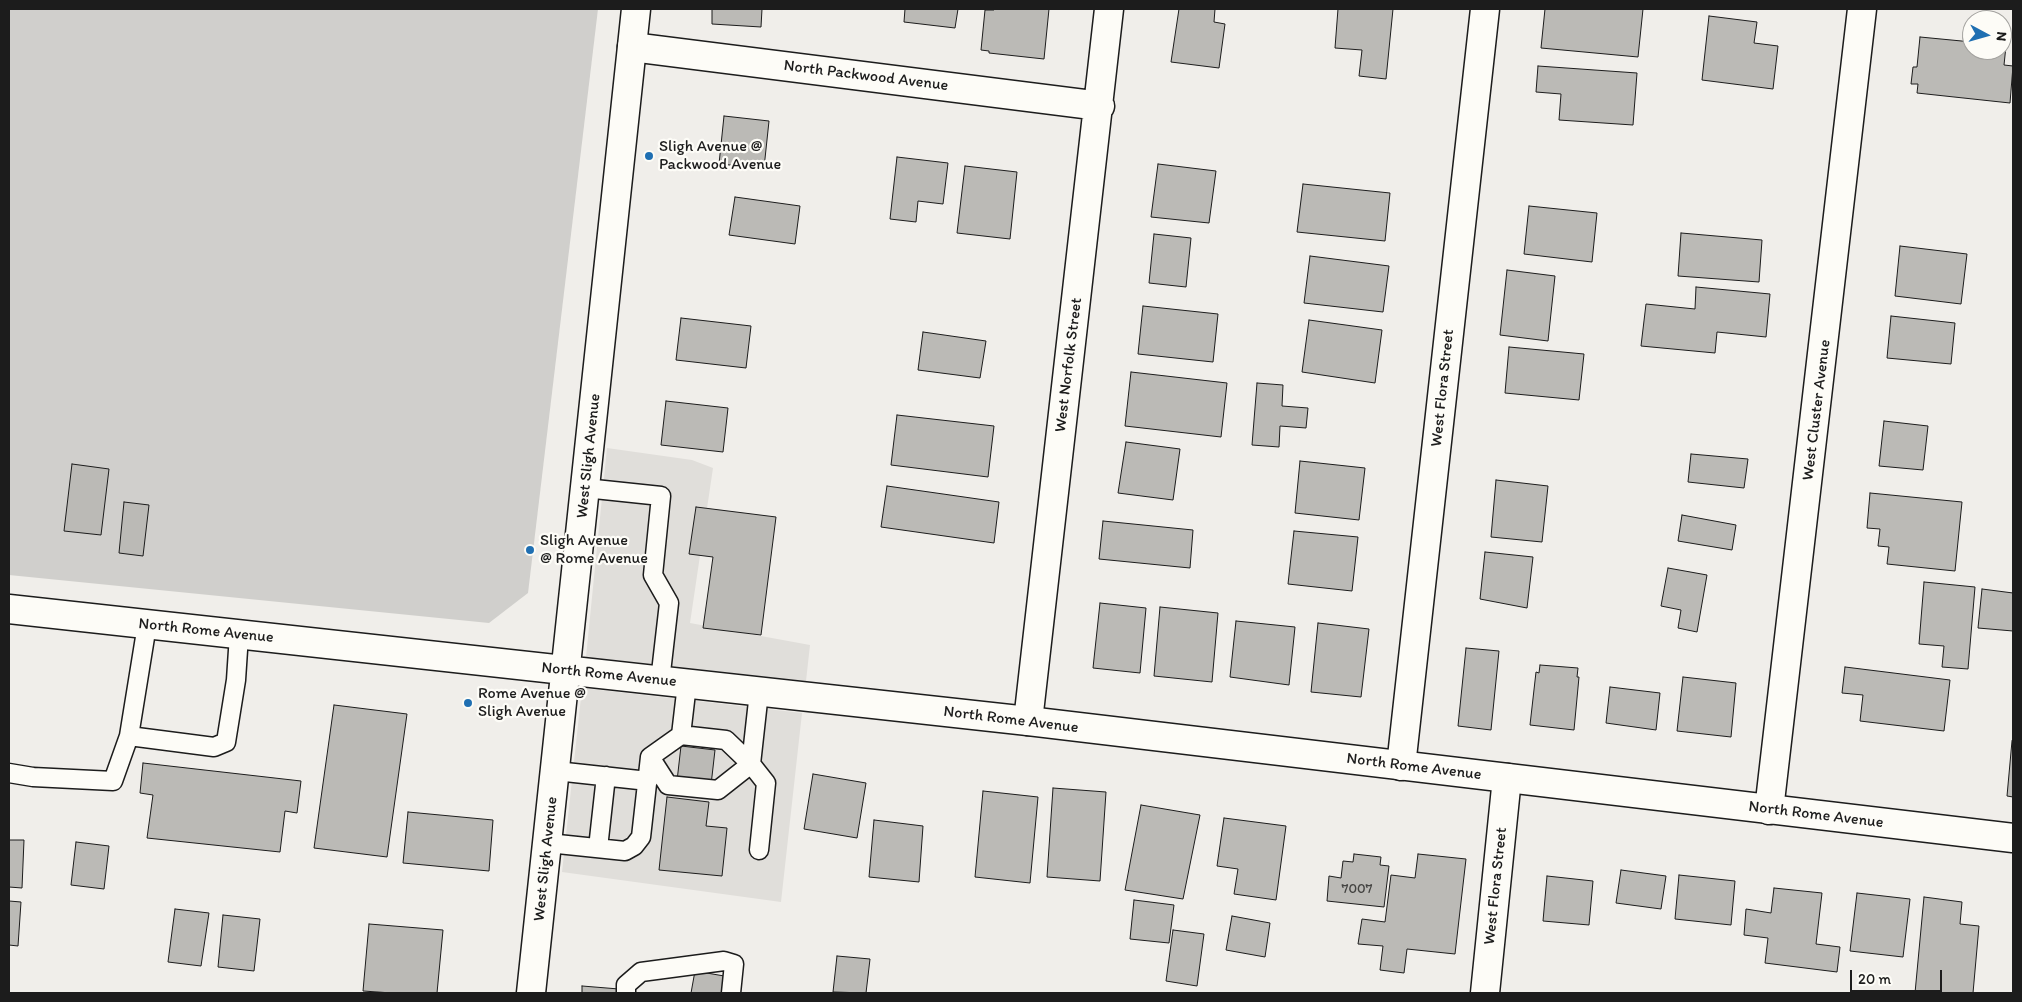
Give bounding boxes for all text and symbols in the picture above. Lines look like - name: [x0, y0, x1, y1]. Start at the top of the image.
- north arrow: [1962, 10, 2012, 60]
- text: N: [1992, 31, 2010, 42]
- street label: North Packwood Avenue: [783, 56, 949, 96]
- place label: Sligh Avenue @ Packwood Avenue: [659, 137, 781, 175]
- marker: Sligh Avenue @ Packwood Avenue: [643, 150, 655, 162]
- street label: West Norfolk Street: [1051, 297, 1087, 433]
- street label: West Flora Street: [1427, 328, 1459, 448]
- street label: West Cluster Avenue: [1799, 338, 1835, 482]
- street label: West Sligh Avenue: [573, 393, 605, 519]
- place label: Sligh Avenue @ Rome Avenue: [540, 531, 648, 569]
- marker: Sligh Avenue @ Rome Avenue: [524, 544, 536, 556]
- street label: North Rome Avenue: [137, 614, 275, 648]
- street label: North Rome Avenue: [540, 658, 678, 692]
- place label: Rome Avenue @ Sligh Avenue: [478, 684, 586, 722]
- marker: Rome Avenue @ Sligh Avenue: [462, 697, 474, 709]
- street label: North Rome Avenue: [942, 702, 1080, 738]
- street label: North Rome Avenue: [1345, 749, 1483, 785]
- street label: West Sligh Avenue: [530, 796, 562, 922]
- street label: North Rome Avenue: [1747, 797, 1885, 833]
- street label: West Flora Street: [1480, 826, 1512, 946]
- house number: 7007: [1341, 881, 1373, 897]
- scale bar: [1852, 960, 1944, 992]
- text: 20 m: [1858, 970, 1891, 988]

